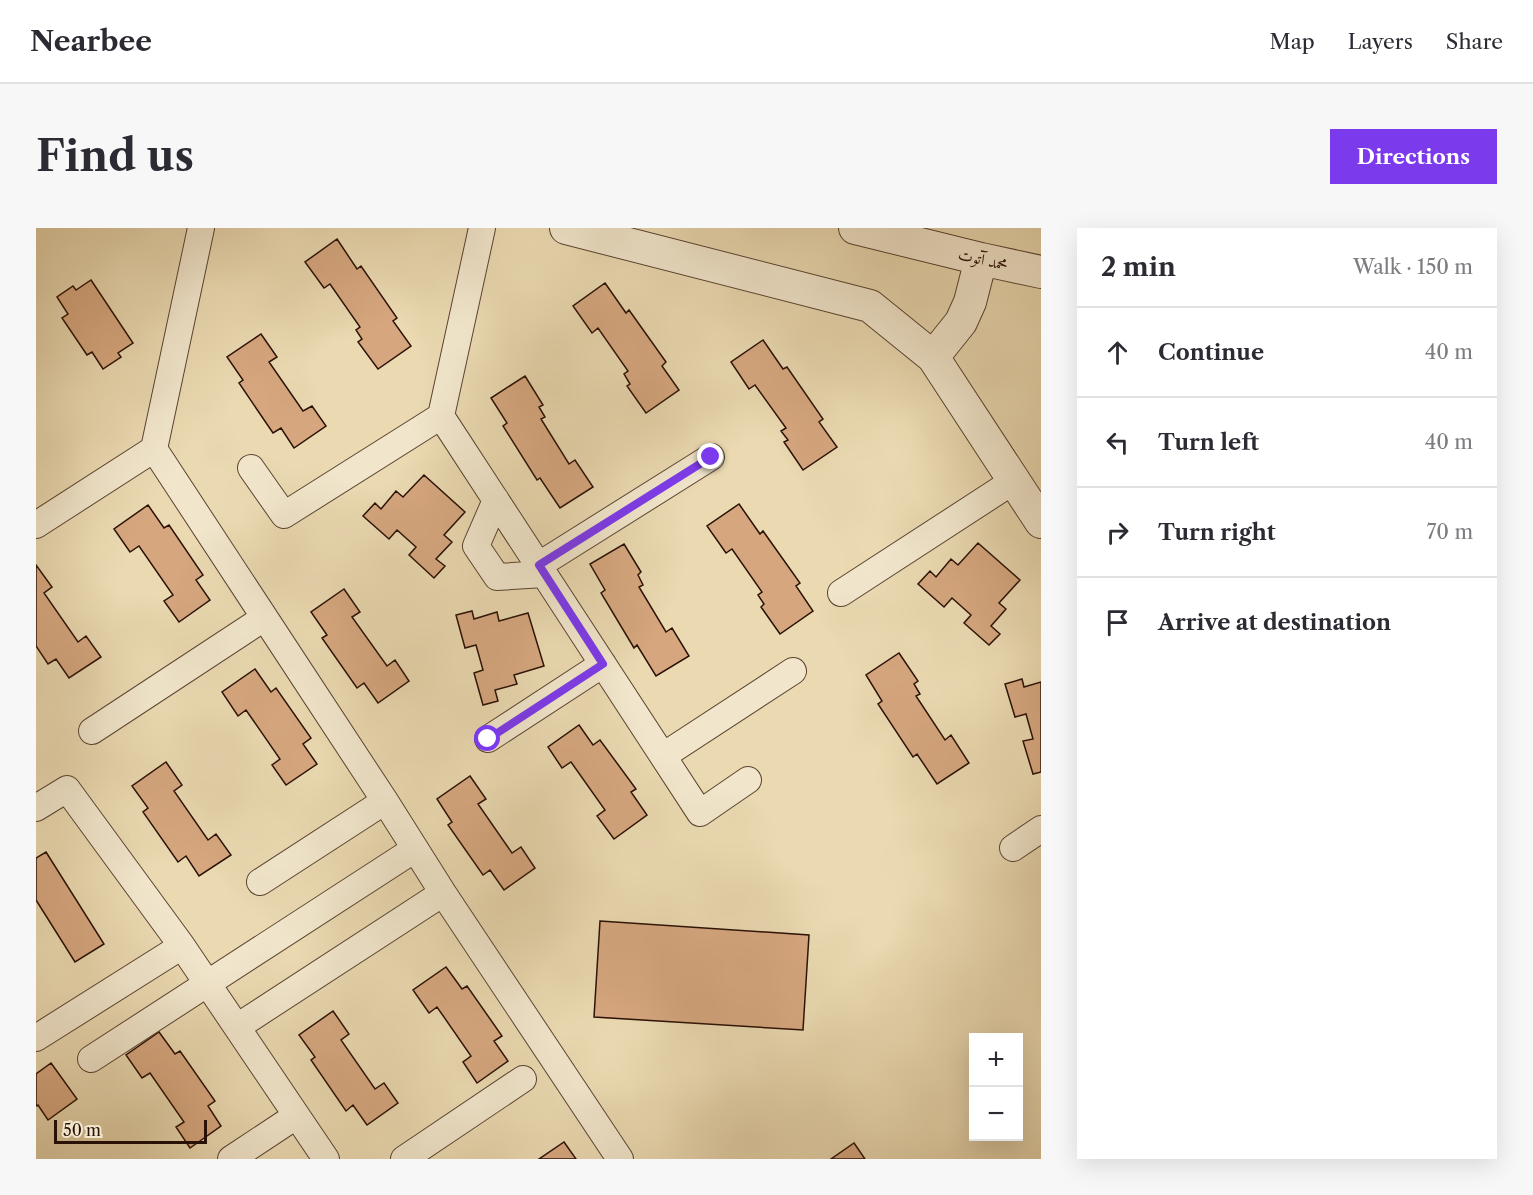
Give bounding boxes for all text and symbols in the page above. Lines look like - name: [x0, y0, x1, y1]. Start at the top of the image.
- text: Nearbee: [30, 24, 152, 58]
- text: Map: [1270, 29, 1315, 54]
- text: Layers: [1348, 29, 1413, 54]
- text: Share: [1446, 29, 1503, 54]
- button: Directions: [1330, 129, 1497, 184]
- text: Find us: [36, 130, 194, 182]
- street label: محمد آتوت: [956, 244, 1010, 275]
- text: 2 min: [1101, 251, 1176, 283]
- text: Walk · 150 m: [1353, 255, 1473, 279]
- icon: ahead: [1101, 336, 1134, 369]
- text: Continue: [1158, 339, 1264, 366]
- text: 40 m: [1425, 340, 1473, 364]
- icon: left: [1101, 426, 1134, 459]
- text: Turn left: [1158, 429, 1259, 456]
- text: 40 m: [1425, 430, 1473, 454]
- route end: [697, 443, 723, 469]
- icon: right: [1101, 516, 1134, 549]
- text: Turn right: [1158, 519, 1276, 546]
- text: 70 m: [1427, 520, 1473, 544]
- icon: arrive: [1101, 606, 1134, 639]
- text: Arrive at destination: [1158, 609, 1391, 636]
- route start: [474, 725, 500, 751]
- map controls: [969, 1033, 1023, 1141]
- button: +: [969, 1033, 1023, 1087]
- button: −: [969, 1087, 1023, 1141]
- scale bar: [54, 1117, 207, 1144]
- text: 50 m: [63, 1120, 101, 1140]

